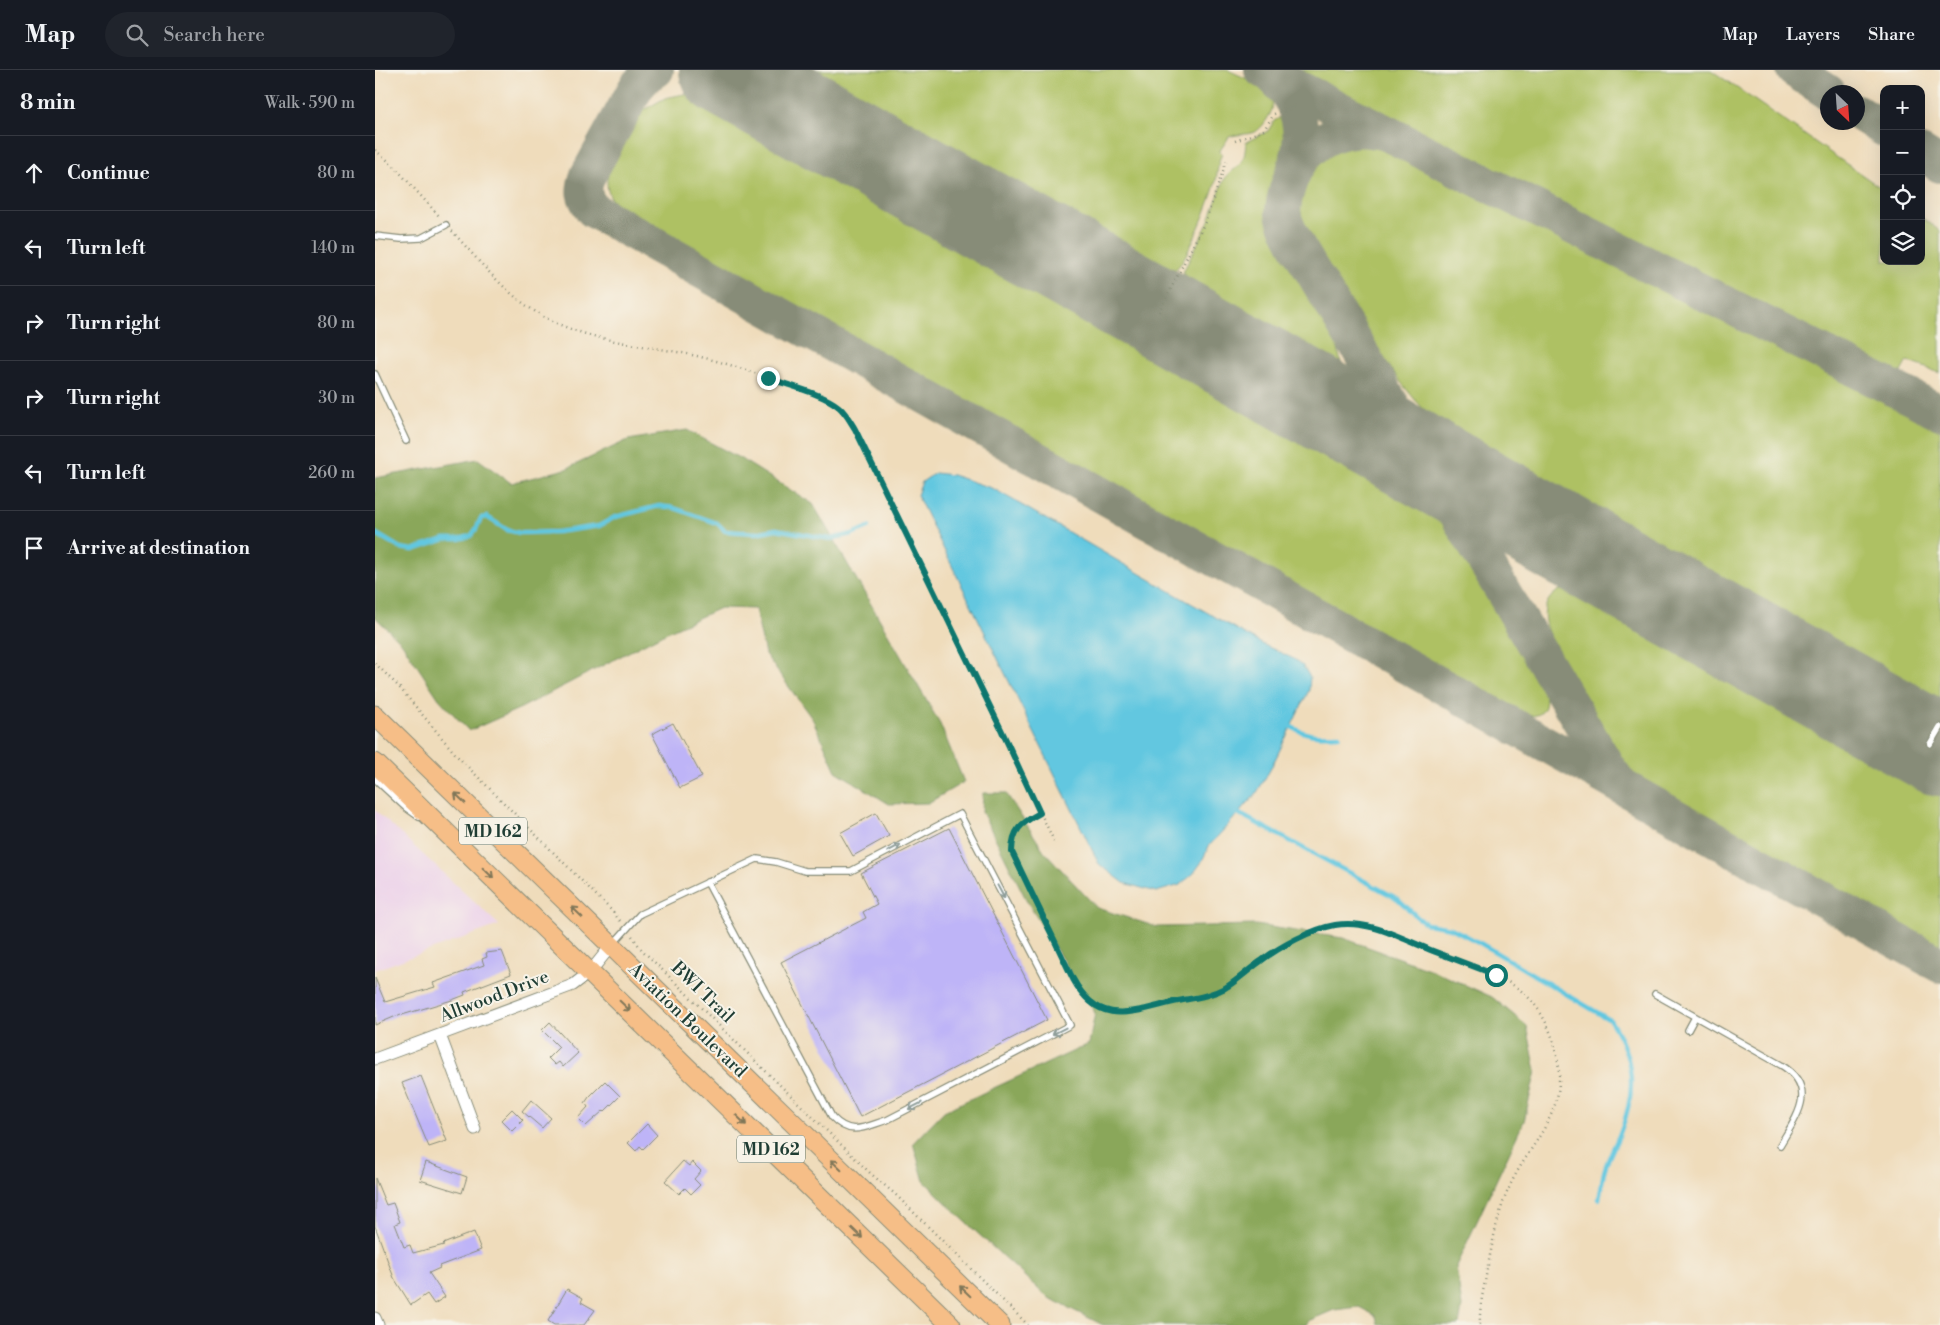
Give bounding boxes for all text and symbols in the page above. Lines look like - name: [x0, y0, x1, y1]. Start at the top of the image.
- search box: [105, 12, 455, 57]
- text: Map: [25, 20, 75, 50]
- icon: search: [123, 21, 151, 49]
- text: Search here: [163, 23, 265, 47]
- text: Map: [1723, 23, 1758, 46]
- text: Layers: [1786, 23, 1840, 46]
- text: Share: [1868, 23, 1915, 46]
- north arrow: [1820, 85, 1865, 130]
- map controls: [1880, 85, 1925, 265]
- button: +: [1880, 85, 1925, 130]
- text: 8 min: [20, 90, 75, 116]
- text: Walk · 590 m: [265, 93, 355, 113]
- button: −: [1880, 130, 1925, 175]
- icon: ahead: [20, 159, 48, 187]
- text: Continue: [67, 161, 150, 185]
- text: 80 m: [317, 163, 355, 183]
- button: locate: [1880, 175, 1925, 220]
- button: layers: [1880, 220, 1925, 265]
- icon: left: [20, 234, 48, 262]
- text: Turn left: [67, 236, 146, 260]
- text: 140 m: [311, 238, 355, 258]
- icon: right: [20, 309, 48, 337]
- text: Turn right: [67, 311, 160, 335]
- text: 80 m: [317, 313, 355, 333]
- route end: [757, 367, 780, 390]
- icon: right: [20, 384, 48, 412]
- text: Turn right: [67, 386, 160, 410]
- text: 30 m: [318, 388, 355, 408]
- icon: left: [20, 459, 48, 487]
- text: Turn left: [67, 461, 146, 485]
- text: 260 m: [308, 463, 355, 483]
- icon: arrive: [20, 534, 48, 562]
- text: Arrive at destination: [67, 536, 250, 560]
- one-way arrow: [454, 792, 467, 804]
- road number: MD 162: [459, 818, 527, 844]
- one-way arrow: [887, 843, 901, 853]
- one-way arrow: [481, 867, 494, 879]
- one-way arrow: [996, 885, 1006, 900]
- one-way arrow: [570, 906, 583, 918]
- street label: BWI Trail: [666, 956, 739, 1028]
- street label: Aviation Boulevard: [623, 957, 752, 1083]
- route start: [1485, 964, 1508, 987]
- street label: Allwood Drive: [435, 965, 552, 1028]
- one-way arrow: [618, 1000, 631, 1012]
- one-way arrow: [1052, 1027, 1067, 1036]
- one-way arrow: [908, 1102, 923, 1111]
- one-way arrow: [735, 1113, 747, 1126]
- road number: MD 162: [737, 1136, 805, 1162]
- one-way arrow: [830, 1159, 843, 1171]
- one-way arrow: [851, 1227, 863, 1239]
- one-way arrow: [959, 1285, 972, 1297]

